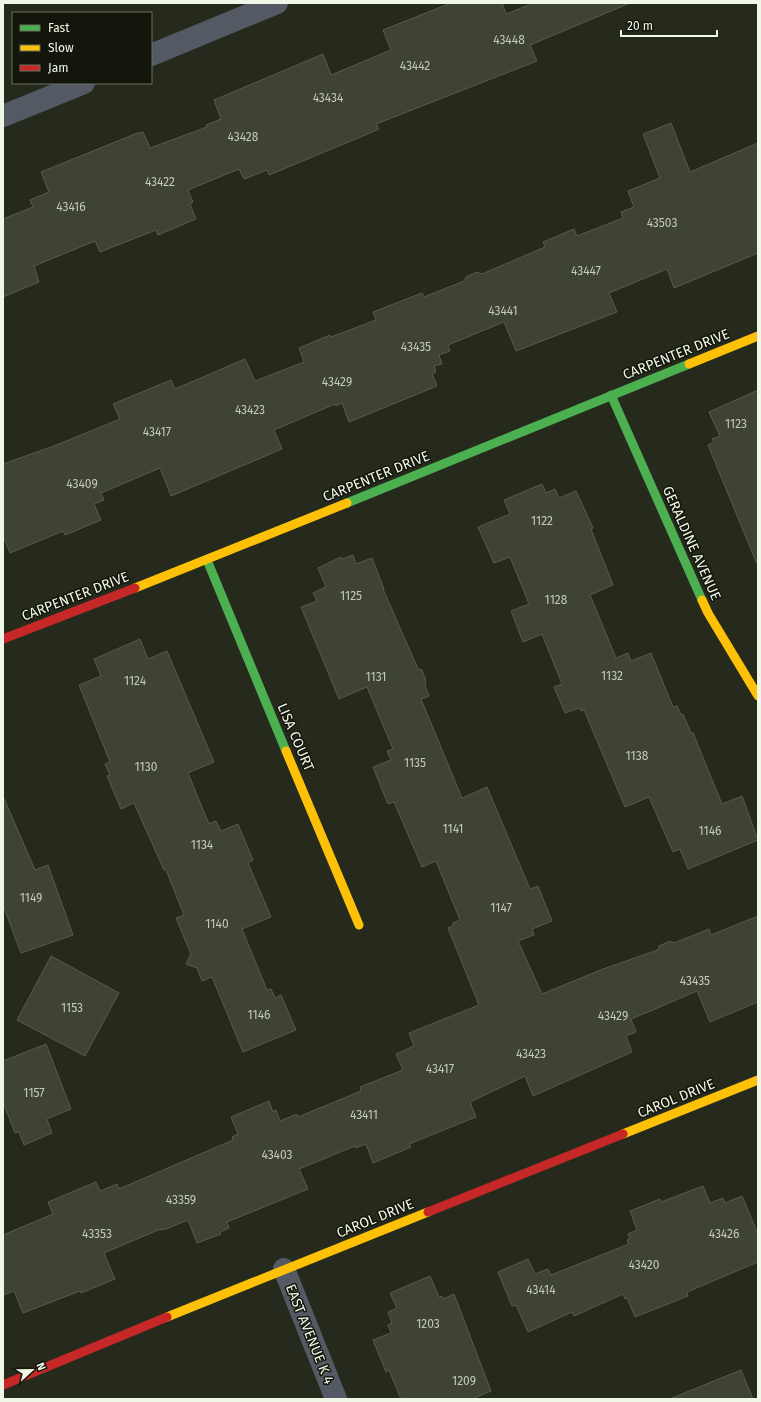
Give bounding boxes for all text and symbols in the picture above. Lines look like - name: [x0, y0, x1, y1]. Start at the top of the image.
- legend: [12, 12, 152, 84]
- scale bar: [621, 12, 717, 38]
- text: 20 m: [627, 19, 653, 33]
- text: Fast: [48, 21, 70, 35]
- house number: 43448: [493, 33, 525, 47]
- text: Slow: [48, 41, 74, 55]
- house number: 43442: [400, 59, 430, 73]
- text: Jam: [48, 61, 68, 75]
- house number: 43434: [313, 91, 344, 105]
- house number: 43428: [228, 130, 259, 144]
- house number: 43422: [145, 175, 175, 189]
- house number: 43416: [56, 200, 86, 214]
- house number: 43503: [647, 216, 677, 230]
- house number: 43447: [571, 264, 601, 278]
- house number: 43441: [488, 304, 518, 318]
- street label: CARPENTER DRIVE: [620, 325, 732, 384]
- house number: 43435: [401, 340, 431, 354]
- house number: 43429: [322, 375, 352, 389]
- house number: 43423: [235, 403, 265, 417]
- house number: 1123: [725, 417, 747, 431]
- house number: 43417: [143, 425, 171, 439]
- street label: CARPENTER DRIVE: [320, 447, 432, 506]
- house number: 43409: [66, 477, 98, 491]
- street label: GERALDINE AVENUE: [659, 484, 724, 603]
- house number: 1122: [531, 514, 553, 528]
- street label: CARPENTER DRIVE: [19, 568, 131, 625]
- house number: 1125: [340, 589, 362, 603]
- house number: 1128: [545, 593, 568, 607]
- house number: 1132: [601, 669, 623, 683]
- house number: 1131: [365, 670, 387, 684]
- house number: 1124: [124, 674, 147, 688]
- street label: LISA COURT: [274, 701, 318, 775]
- house number: 1138: [626, 749, 649, 763]
- house number: 1135: [404, 756, 426, 770]
- house number: 1130: [135, 760, 158, 774]
- house number: 1141: [442, 822, 464, 836]
- house number: 1146: [698, 824, 722, 838]
- house number: 1134: [191, 838, 214, 852]
- house number: 1149: [20, 891, 42, 905]
- house number: 1147: [490, 901, 512, 915]
- house number: 1140: [205, 917, 229, 931]
- house number: 43435: [680, 974, 710, 988]
- house number: 1153: [61, 1001, 83, 1015]
- house number: 1146: [247, 1008, 271, 1022]
- house number: 43429: [598, 1009, 628, 1023]
- house number: 43423: [516, 1047, 546, 1061]
- house number: 43417: [426, 1062, 454, 1076]
- street label: CAROL DRIVE: [635, 1075, 717, 1122]
- house number: 1157: [23, 1086, 45, 1100]
- house number: 43411: [350, 1108, 378, 1122]
- house number: 43403: [261, 1148, 293, 1162]
- house number: 43359: [166, 1193, 196, 1207]
- street label: CAROL DRIVE: [334, 1195, 416, 1242]
- house number: 43353: [82, 1227, 112, 1241]
- house number: 43426: [709, 1227, 739, 1241]
- house number: 43420: [629, 1258, 660, 1272]
- street label: EAST AVENUE K 4: [282, 1282, 338, 1387]
- house number: 43414: [526, 1283, 556, 1297]
- house number: 1203: [416, 1317, 440, 1331]
- north arrow: [12, 1350, 52, 1390]
- text: N: [33, 1361, 48, 1372]
- house number: 1209: [452, 1374, 476, 1388]

